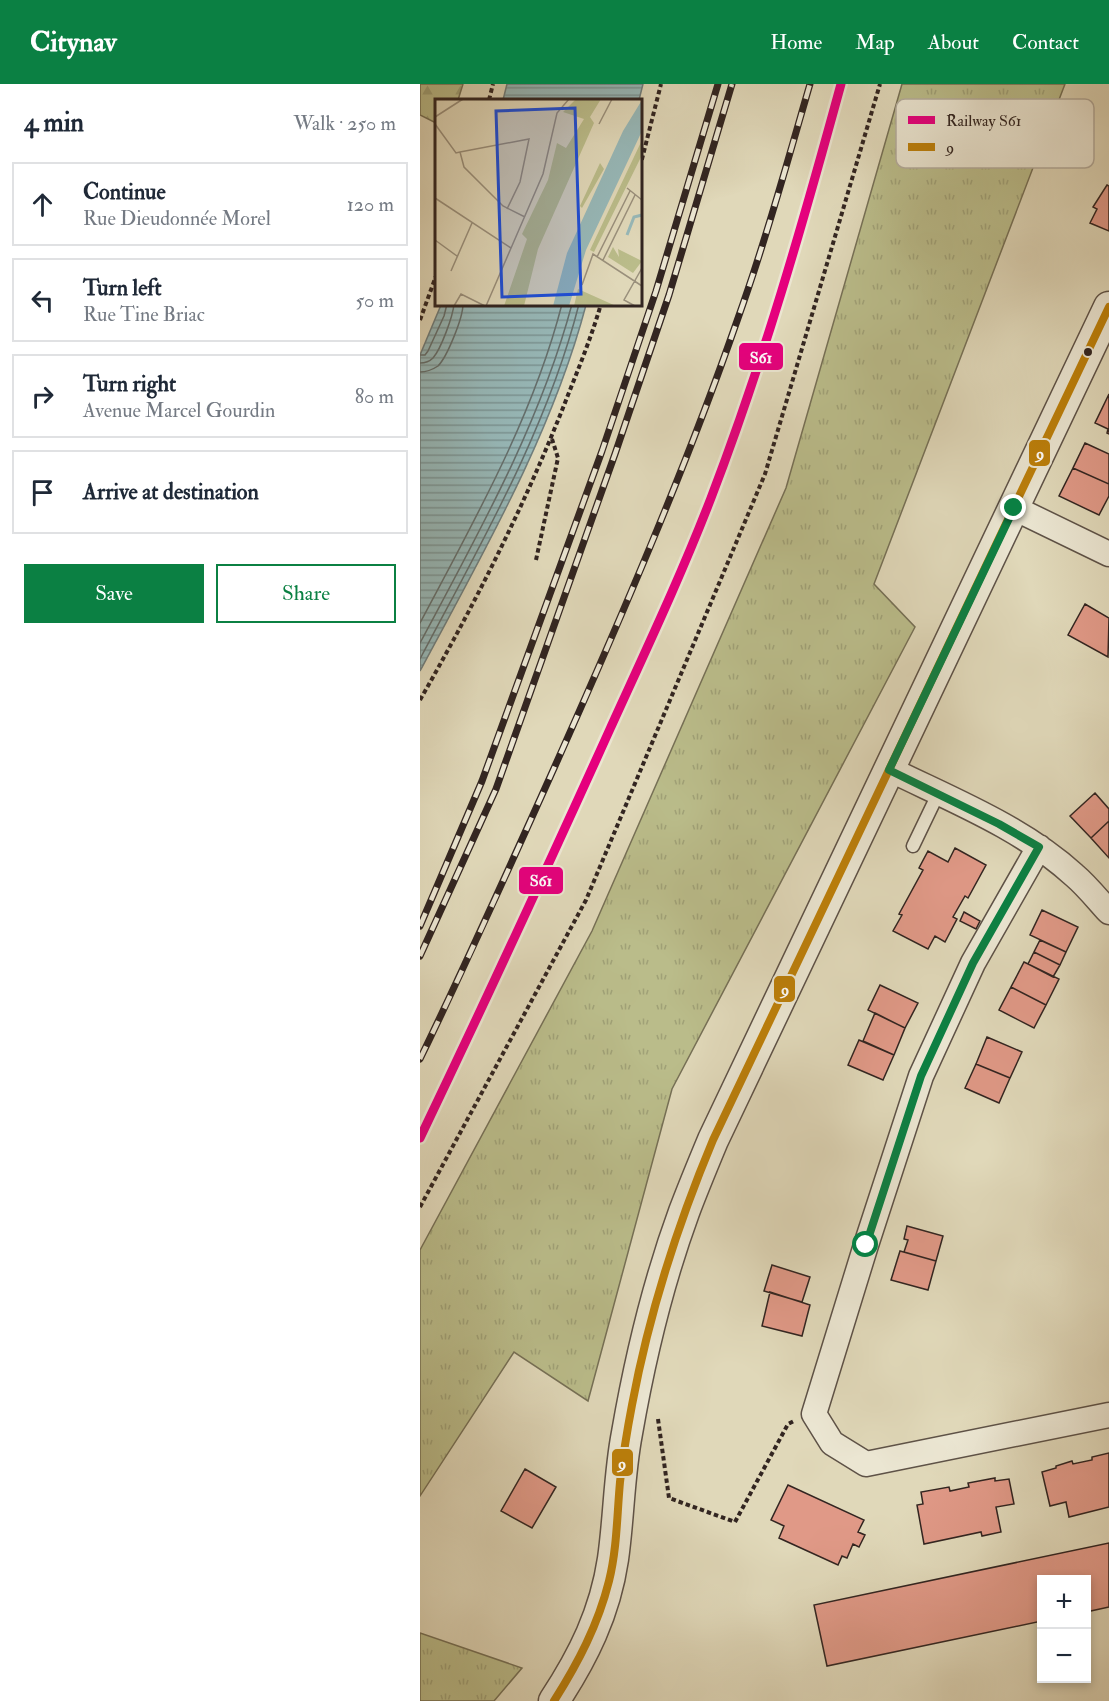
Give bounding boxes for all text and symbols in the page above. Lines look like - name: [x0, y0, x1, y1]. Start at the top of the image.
- text: Citynav: [30, 25, 117, 60]
- text: Home: [770, 29, 822, 56]
- text: Map: [855, 29, 895, 56]
- text: About: [928, 29, 979, 56]
- text: Contact: [1012, 29, 1079, 56]
- inset map: [435, 99, 642, 306]
- legend: [896, 99, 1094, 168]
- text: 4 min: [24, 107, 84, 139]
- text: Walk · 250 m: [293, 111, 396, 136]
- text: Railway S61: [946, 111, 1022, 131]
- text: 9: [945, 138, 954, 158]
- text: Continue: [83, 178, 166, 206]
- icon: ahead: [26, 188, 59, 221]
- text: 120 m: [347, 192, 394, 217]
- text: Rue Dieudonnée Morel: [83, 206, 271, 231]
- text: Turn left: [83, 274, 162, 302]
- icon: left: [26, 284, 59, 317]
- text: 50 m: [355, 288, 394, 313]
- text: Rue Tine Briac: [83, 302, 205, 327]
- line badge: S61: [738, 342, 784, 371]
- unlabelled marker: [1082, 346, 1094, 358]
- text: S61: [750, 348, 773, 368]
- text: Turn right: [83, 370, 176, 398]
- icon: right: [26, 380, 59, 413]
- text: 80 m: [355, 384, 394, 409]
- text: Avenue Marcel Gourdin: [83, 398, 275, 423]
- line badge: 9: [1028, 439, 1051, 467]
- text: 9: [1034, 444, 1044, 464]
- icon: arrive: [26, 476, 59, 509]
- text: Arrive at destination: [83, 478, 259, 506]
- route end: [1000, 494, 1026, 520]
- button: Save: [24, 564, 204, 623]
- button: Share: [216, 564, 396, 623]
- line badge: S61: [518, 866, 564, 895]
- text: S61: [530, 871, 553, 891]
- line badge: 9: [773, 975, 796, 1003]
- text: 9: [779, 980, 789, 1000]
- route start: [852, 1231, 878, 1257]
- line badge: 9: [611, 1448, 634, 1477]
- text: 9: [616, 1454, 626, 1474]
- map controls: [1037, 1575, 1091, 1683]
- button: +: [1037, 1575, 1091, 1629]
- button: −: [1037, 1629, 1091, 1683]

